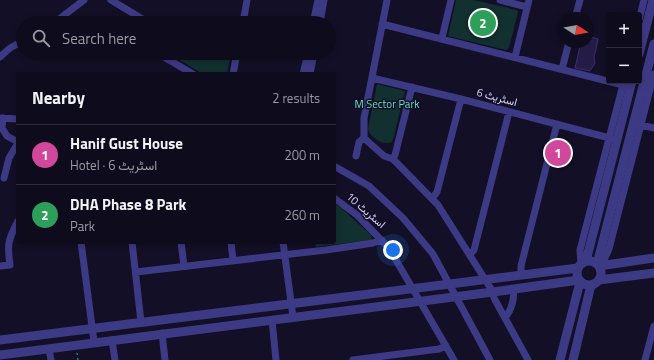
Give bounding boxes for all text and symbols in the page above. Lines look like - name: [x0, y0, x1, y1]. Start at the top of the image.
- pin: 2: [470, 8, 496, 38]
- north arrow: [558, 12, 594, 48]
- map controls: [606, 12, 642, 84]
- button: +: [606, 12, 642, 48]
- search box: [16, 16, 336, 60]
- icon: search: [30, 27, 52, 49]
- text: Search here: [62, 27, 136, 50]
- button: −: [606, 48, 642, 84]
- street label: اسٹریٹ 6: [475, 84, 519, 110]
- text: Nearby: [32, 85, 85, 111]
- text: 2 results: [272, 88, 320, 108]
- park label: M Sector Park: [355, 96, 420, 112]
- text: Hanif Gust House: [70, 132, 183, 155]
- pin: 1: [545, 138, 571, 168]
- text: 1: [41, 145, 49, 165]
- text: 200 m: [284, 145, 320, 165]
- text: Hotel · اسٹریٹ 6: [70, 155, 157, 175]
- street label: اسٹریٹ 10: [343, 188, 389, 232]
- text: DHA Phase 8 Park: [70, 193, 186, 216]
- text: 2: [41, 205, 49, 225]
- text: 260 m: [284, 205, 320, 225]
- text: Park: [70, 216, 95, 236]
- your location: [383, 240, 403, 260]

